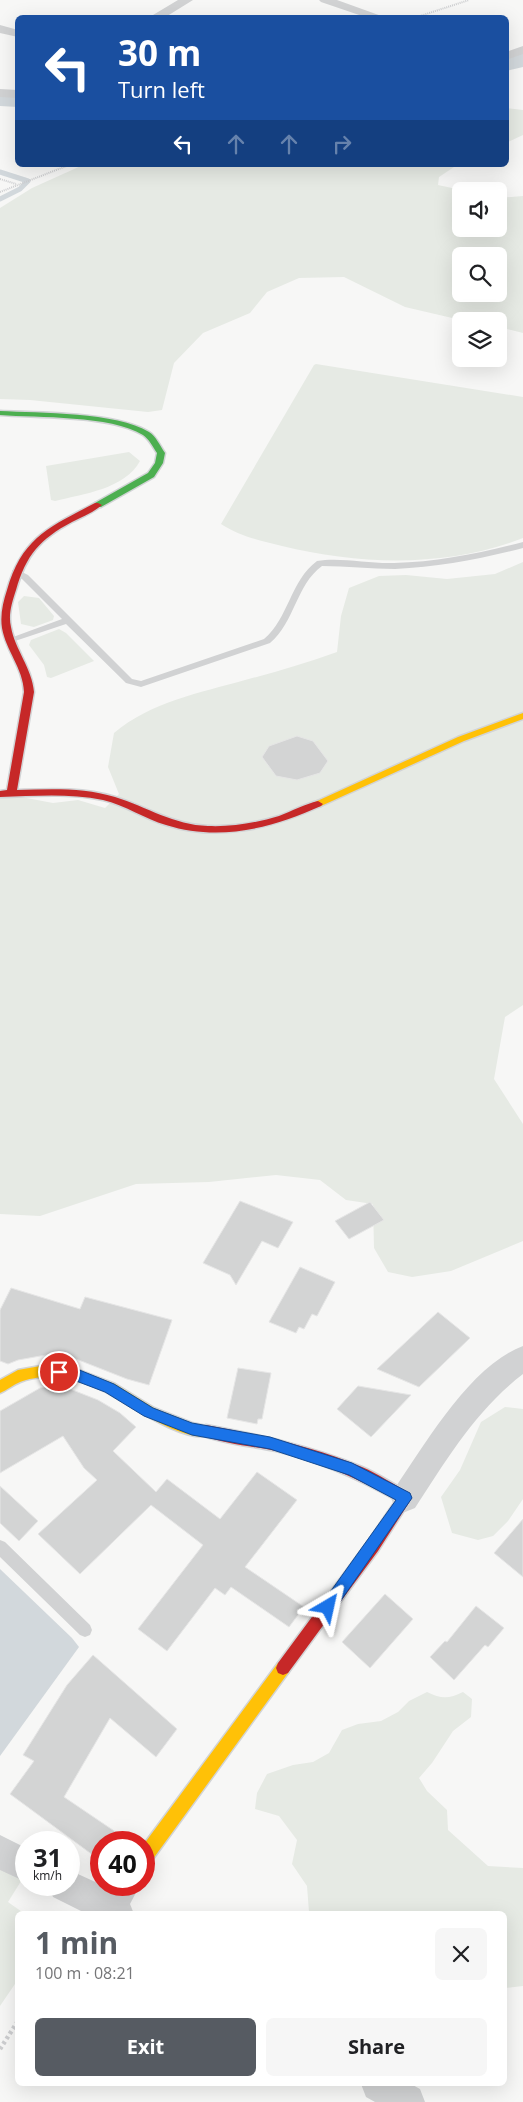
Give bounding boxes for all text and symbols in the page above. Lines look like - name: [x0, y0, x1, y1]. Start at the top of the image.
- text: 30 m: [118, 29, 201, 76]
- icon: left: [35, 35, 100, 100]
- text: Turn left: [118, 74, 205, 104]
- icon: left: [169, 130, 197, 158]
- icon: ahead: [222, 130, 250, 158]
- icon: ahead: [275, 130, 303, 158]
- icon: right: [328, 130, 356, 158]
- map controls: [452, 182, 507, 367]
- button: sound: [452, 182, 507, 237]
- button: search: [452, 247, 507, 302]
- button: layers: [452, 312, 507, 367]
- pin: [38, 1351, 80, 1393]
- icon: arrive: [45, 1358, 73, 1386]
- position arrow: [301, 1580, 353, 1632]
- speed limit sign: 40: [90, 1831, 155, 1896]
- text: 31: [33, 1840, 62, 1874]
- text: km/h: [33, 1867, 62, 1884]
- text: 1 min: [35, 1922, 118, 1963]
- button: close: [435, 1928, 487, 1980]
- text: 100 m · 08:21: [35, 1962, 135, 1984]
- button: Exit: [35, 2018, 256, 2076]
- button: Share: [266, 2018, 487, 2076]

